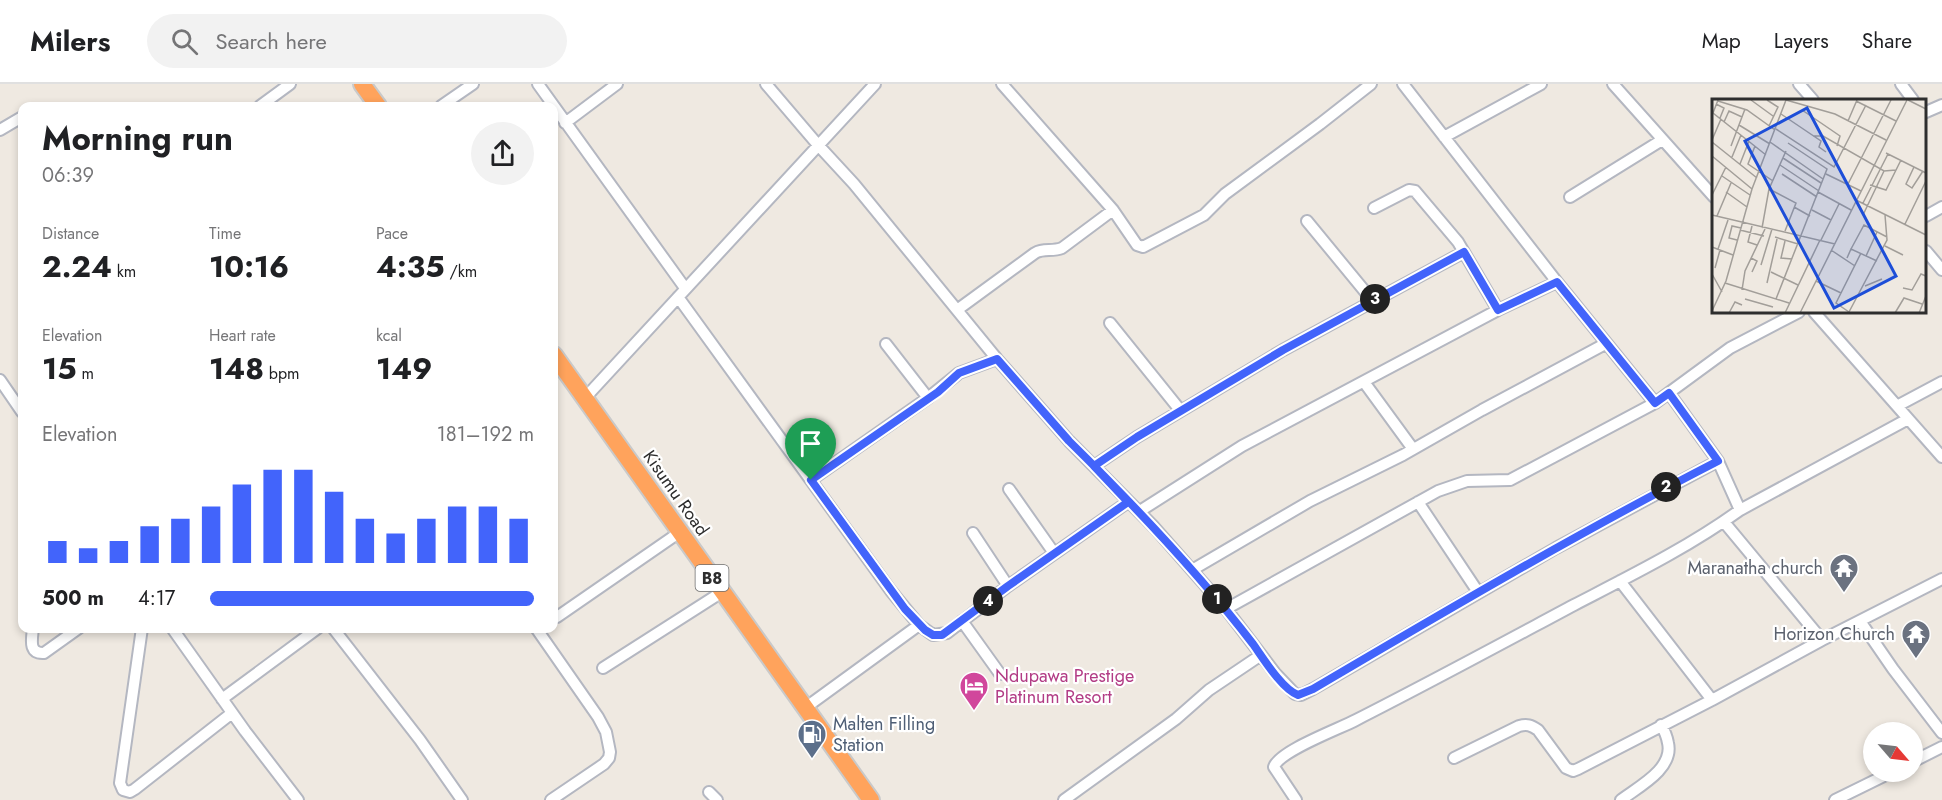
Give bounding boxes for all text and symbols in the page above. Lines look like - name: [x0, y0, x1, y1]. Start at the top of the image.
- search box: [147, 14, 567, 68]
- text: Milers: [30, 21, 111, 62]
- icon: search: [168, 25, 201, 58]
- text: Search here: [216, 25, 327, 57]
- text: Map: [1702, 26, 1741, 56]
- text: Layers: [1774, 26, 1829, 56]
- text: Share: [1862, 26, 1912, 56]
- inset map: [1712, 99, 1927, 314]
- text: Morning run: [42, 115, 233, 162]
- button: share: [471, 122, 534, 185]
- text: 06:39: [42, 161, 94, 190]
- text: Distance: [42, 222, 99, 245]
- text: Time: [209, 222, 241, 245]
- text: Pace: [376, 222, 408, 245]
- text: 2.24: [42, 245, 112, 288]
- text: 10:16: [209, 245, 289, 288]
- text: 4:35: [376, 245, 445, 288]
- text: km: [112, 260, 136, 283]
- text: /km: [445, 260, 477, 283]
- pin: 3: [1360, 284, 1390, 314]
- text: 3: [1370, 287, 1380, 310]
- text: Elevation: [42, 324, 102, 347]
- text: Heart rate: [209, 324, 276, 347]
- text: kcal: [376, 324, 402, 347]
- text: 15: [42, 347, 77, 390]
- text: 148: [209, 347, 264, 390]
- text: 149: [376, 347, 432, 390]
- text: m: [77, 362, 94, 385]
- text: bpm: [264, 362, 300, 385]
- pin: [785, 418, 836, 480]
- text: Elevation: [42, 420, 117, 449]
- text: 181–192 m: [437, 420, 534, 449]
- icon: arrive: [794, 427, 827, 460]
- street label: Kisumu Road: [637, 445, 715, 541]
- pin: 2: [1651, 472, 1681, 502]
- text: 2: [1661, 475, 1671, 498]
- temple icon: Maranatha church: [1828, 552, 1860, 594]
- place label: Maranatha church: [1688, 555, 1823, 581]
- road number: B8: [696, 565, 728, 591]
- text: 500 m: [42, 584, 104, 613]
- text: 4:17: [138, 584, 175, 613]
- pin: 1: [1202, 584, 1232, 614]
- pin: 4: [973, 586, 1003, 616]
- text: 1: [1213, 587, 1221, 610]
- text: 4: [982, 589, 994, 612]
- temple icon: Horizon Church: [1900, 618, 1932, 660]
- place label: Horizon Church: [1774, 621, 1895, 647]
- place label: Ndupawa Prestige Platinum Resort: [995, 663, 1134, 710]
- hotel icon: Ndupawa Prestige Platinum Resort: [958, 670, 990, 712]
- place label: Malten Filling Station: [833, 711, 935, 758]
- fuel station icon: Malten Filling Station: [796, 718, 828, 760]
- north arrow: [1863, 722, 1923, 782]
- map controls: [1863, 722, 1923, 782]

